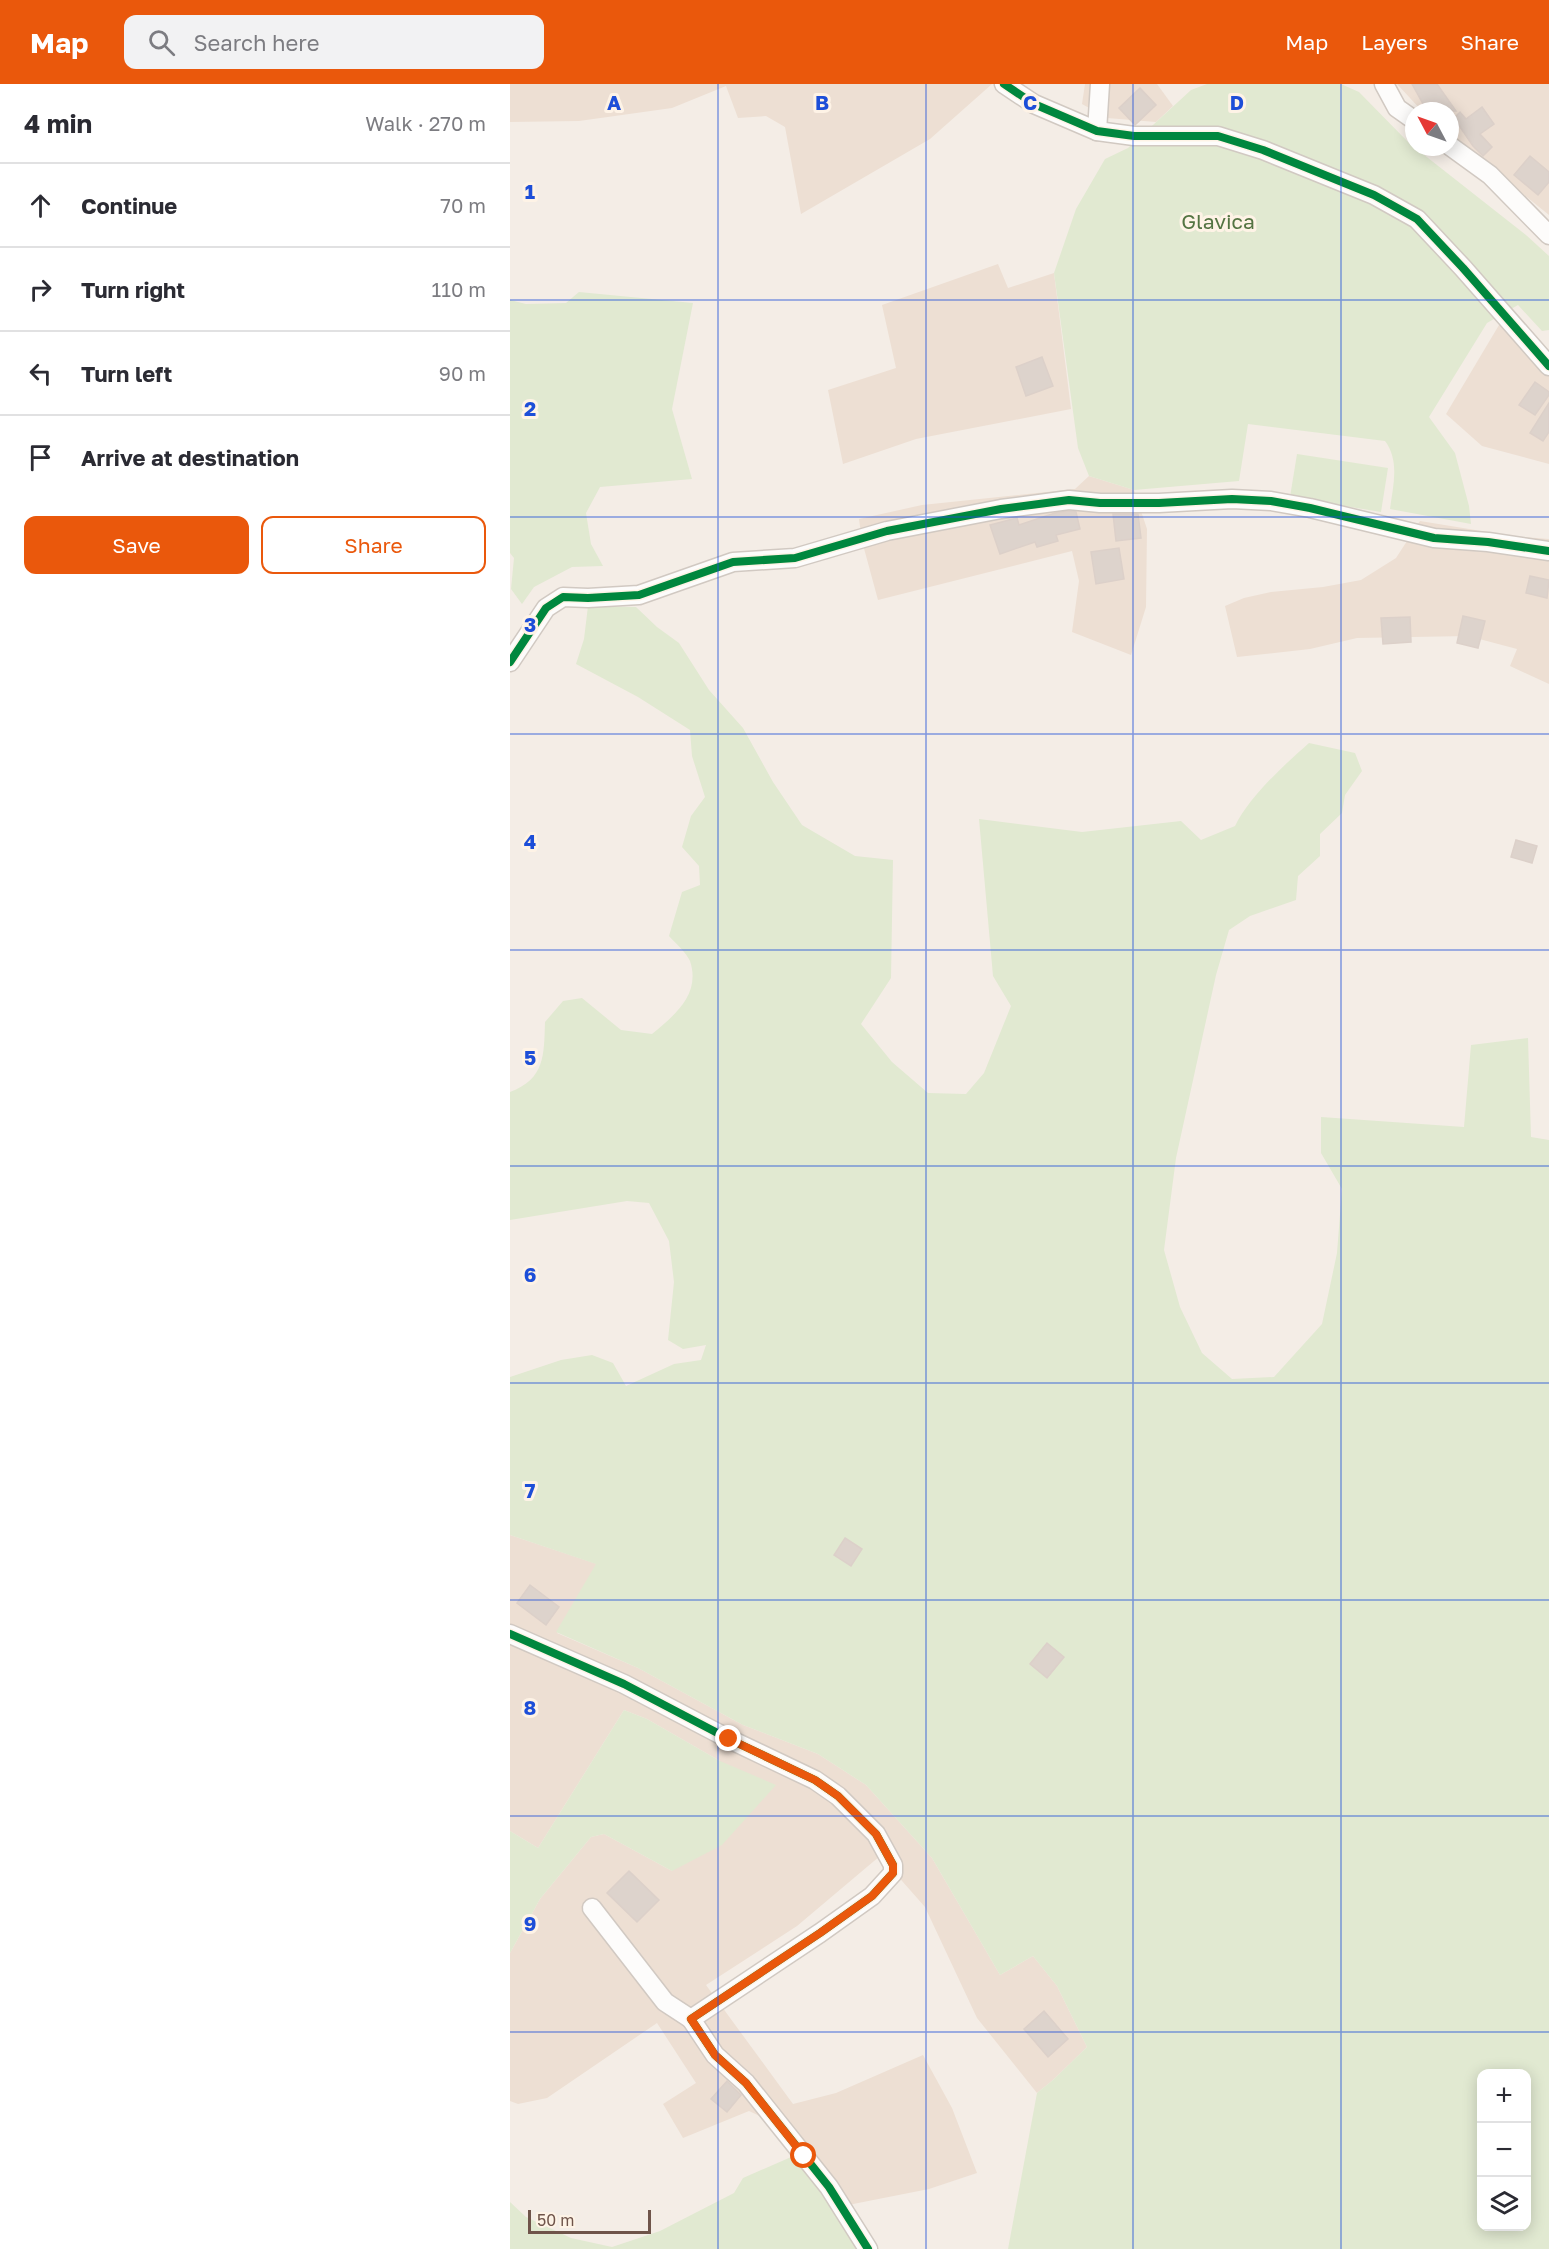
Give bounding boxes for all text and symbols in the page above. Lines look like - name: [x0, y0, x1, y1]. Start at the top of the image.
- search box: [124, 15, 544, 69]
- text: Map: [30, 26, 88, 59]
- icon: search: [145, 26, 178, 59]
- text: Search here: [193, 29, 319, 56]
- text: Map: [1285, 29, 1328, 55]
- text: Layers: [1361, 29, 1428, 55]
- text: Share: [1461, 29, 1519, 55]
- text: A: [607, 90, 621, 114]
- text: B: [815, 90, 829, 114]
- text: C: [1023, 90, 1037, 114]
- text: D: [1230, 90, 1244, 114]
- north arrow: [1405, 102, 1459, 156]
- text: 4 min: [24, 108, 92, 139]
- text: Walk · 270 m: [365, 111, 486, 135]
- text: 1: [525, 179, 535, 203]
- icon: ahead: [24, 189, 57, 222]
- text: Continue: [81, 192, 177, 219]
- text: 70 m: [440, 193, 486, 217]
- park label: Glavica: [1181, 208, 1255, 234]
- icon: right: [24, 273, 57, 306]
- text: Turn right: [81, 276, 185, 303]
- text: 110 m: [432, 277, 486, 301]
- icon: left: [24, 357, 57, 390]
- text: Turn left: [81, 360, 172, 387]
- text: 90 m: [439, 361, 486, 385]
- text: 2: [524, 396, 536, 420]
- icon: arrive: [24, 441, 57, 474]
- text: Arrive at destination: [81, 444, 299, 471]
- button: Save: [24, 516, 249, 574]
- button: Share: [261, 516, 486, 574]
- text: 3: [524, 612, 536, 636]
- text: 4: [524, 829, 536, 853]
- text: 5: [524, 1045, 536, 1069]
- text: 6: [524, 1262, 536, 1286]
- text: 7: [525, 1478, 536, 1502]
- text: 8: [524, 1695, 536, 1719]
- route end: [715, 1725, 741, 1751]
- text: 9: [524, 1911, 536, 1935]
- map controls: [1477, 2069, 1531, 2231]
- button: +: [1477, 2069, 1531, 2123]
- button: −: [1477, 2123, 1531, 2177]
- route start: [790, 2142, 816, 2168]
- button: layers: [1477, 2177, 1531, 2231]
- scale bar: [528, 2207, 651, 2234]
- text: 50 m: [537, 2210, 574, 2230]

